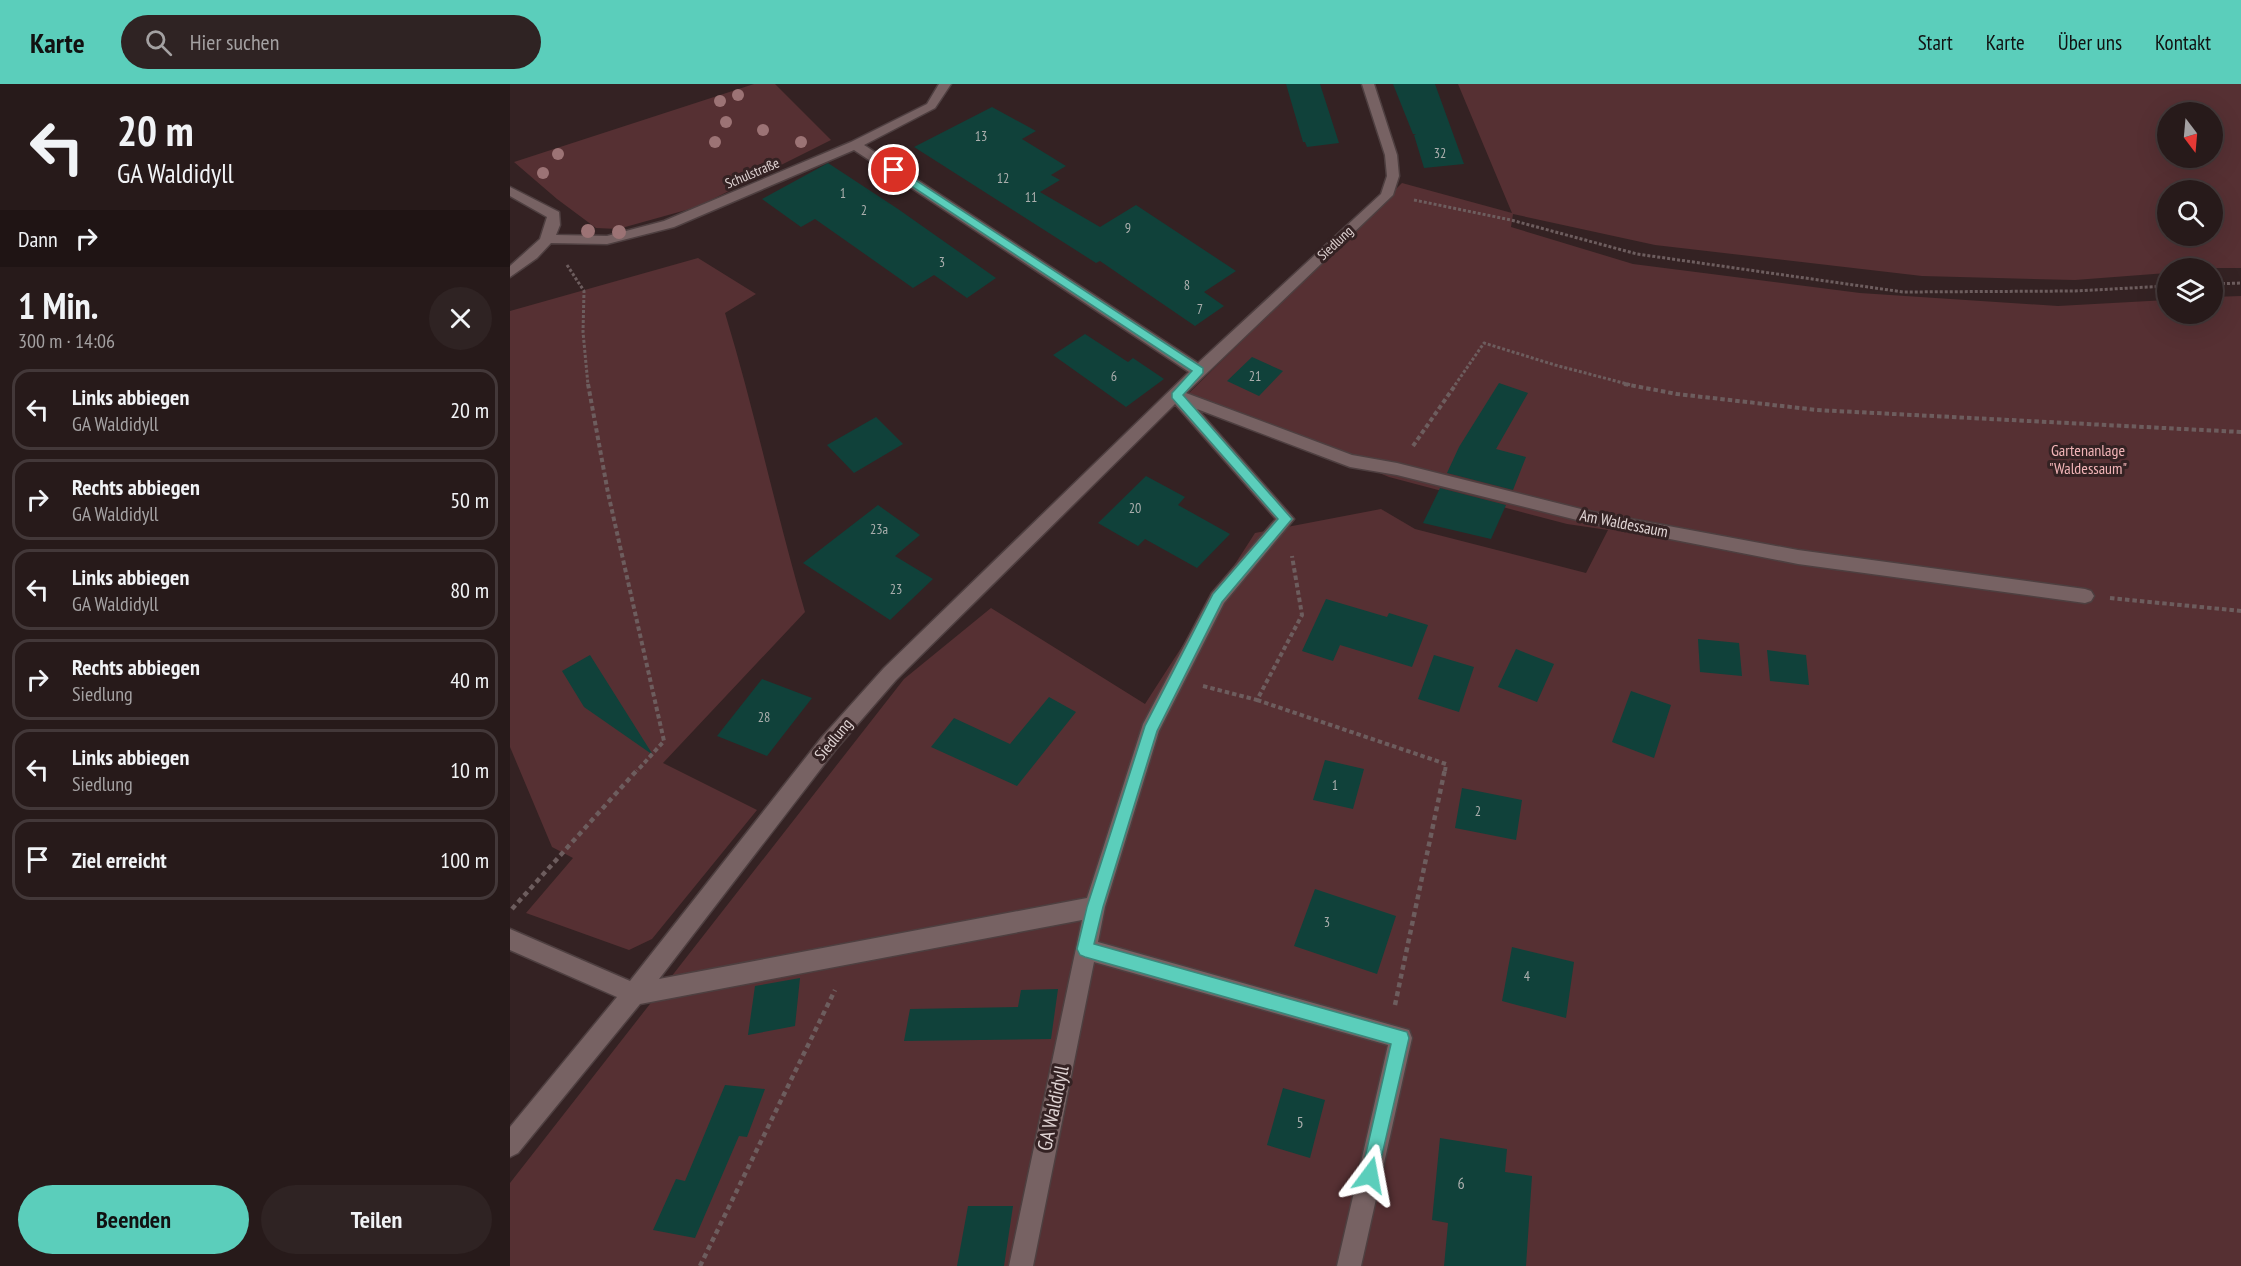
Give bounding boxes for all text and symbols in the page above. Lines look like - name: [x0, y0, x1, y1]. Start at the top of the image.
- search box: [121, 15, 541, 69]
- text: Karte: [30, 24, 85, 61]
- icon: search: [142, 26, 175, 59]
- text: Hier suchen: [190, 28, 279, 56]
- text: Start: [1918, 29, 1953, 56]
- text: Karte: [1986, 29, 2025, 56]
- text: Über uns: [2058, 29, 2122, 56]
- text: Kontakt: [2155, 29, 2211, 56]
- north arrow: [2157, 102, 2223, 168]
- map controls: [2157, 102, 2223, 324]
- text: 20 m: [117, 103, 194, 158]
- icon: left: [18, 108, 96, 186]
- house number: 13: [975, 127, 987, 145]
- pin: [868, 144, 919, 195]
- house number: 32: [1434, 144, 1446, 162]
- street label: Schulstraße: [722, 153, 782, 192]
- icon: arrive: [877, 153, 910, 186]
- text: GA Waldidyll: [117, 156, 234, 190]
- house number: 12: [997, 169, 1009, 187]
- button: search: [2157, 180, 2223, 246]
- house number: 1: [840, 184, 846, 202]
- house number: 11: [1025, 188, 1037, 206]
- house number: 2: [861, 201, 867, 219]
- house number: 9: [1125, 219, 1131, 237]
- icon: right: [70, 222, 103, 255]
- street label: Siedlung: [1313, 222, 1357, 264]
- text: Dann: [18, 225, 58, 253]
- house number: 3: [939, 253, 945, 271]
- button: layers: [2157, 258, 2223, 324]
- house number: 8: [1184, 276, 1190, 294]
- text: 1 Min.: [18, 282, 98, 329]
- button: close: [429, 287, 492, 350]
- house number: 7: [1197, 300, 1203, 318]
- text: 300 m · 14:06: [18, 328, 115, 354]
- house number: 6: [1111, 367, 1117, 385]
- house number: 21: [1249, 367, 1261, 385]
- text: Links abbiegen: [72, 383, 189, 411]
- icon: left: [21, 393, 54, 426]
- text: 20 m: [450, 396, 489, 424]
- text: GA Waldidyll: [72, 411, 158, 437]
- park label: Gartenanlage "Waldessaum": [2049, 440, 2127, 478]
- text: Rechts abbiegen: [72, 473, 200, 501]
- icon: right: [21, 483, 54, 516]
- text: 50 m: [450, 486, 489, 514]
- house number: 20: [1129, 499, 1141, 517]
- text: GA Waldidyll: [72, 501, 158, 527]
- street label: Am Waldessaum: [1578, 505, 1670, 541]
- house number: 23a: [870, 520, 888, 538]
- text: Links abbiegen: [72, 563, 189, 591]
- icon: left: [21, 573, 54, 606]
- text: 80 m: [450, 576, 489, 604]
- house number: 23: [890, 580, 902, 598]
- text: GA Waldidyll: [72, 591, 158, 617]
- text: Rechts abbiegen: [72, 653, 200, 681]
- icon: right: [21, 663, 54, 696]
- text: 40 m: [450, 666, 489, 694]
- text: Siedlung: [72, 681, 133, 707]
- house number: 28: [758, 708, 770, 726]
- street label: Siedlung: [810, 714, 856, 764]
- text: Links abbiegen: [72, 743, 189, 771]
- icon: left: [21, 753, 54, 786]
- text: 10 m: [450, 756, 489, 784]
- text: Siedlung: [72, 771, 133, 797]
- house number: 1: [1332, 776, 1338, 794]
- house number: 2: [1475, 802, 1481, 820]
- icon: arrive: [21, 843, 54, 876]
- text: Ziel erreicht: [72, 846, 167, 874]
- text: 100 m: [440, 846, 489, 874]
- house number: 3: [1324, 913, 1330, 931]
- house number: 4: [1524, 967, 1531, 985]
- street label: GA Waldidyll: [1031, 1063, 1075, 1153]
- house number: 5: [1296, 1112, 1304, 1132]
- position arrow: [1338, 1143, 1402, 1207]
- house number: 6: [1457, 1173, 1465, 1193]
- button: Beenden: [18, 1185, 249, 1254]
- button: Teilen: [261, 1185, 492, 1254]

